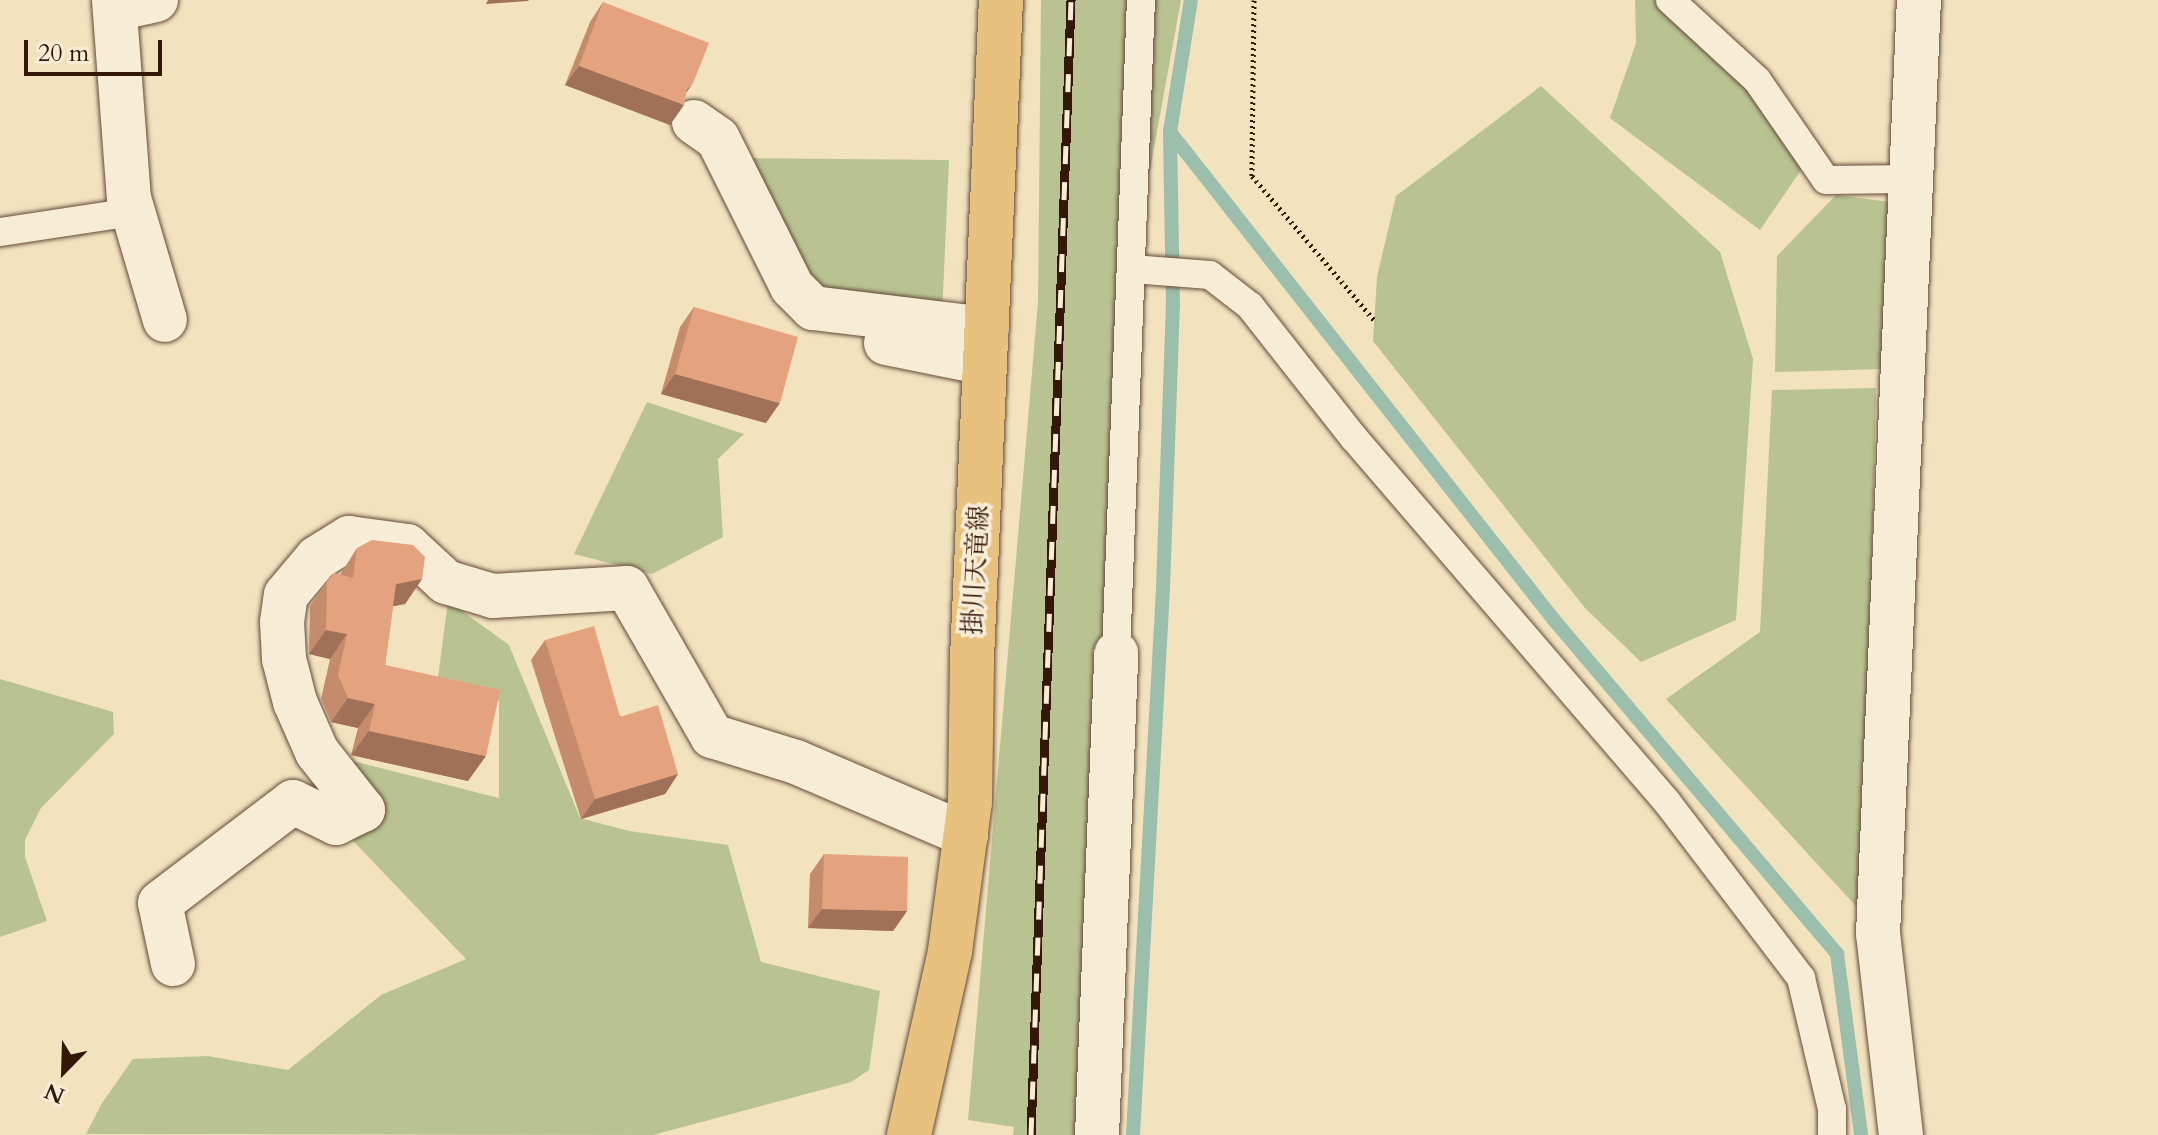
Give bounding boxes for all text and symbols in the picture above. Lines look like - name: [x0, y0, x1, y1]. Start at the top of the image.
- scale bar: [28, 24, 166, 74]
- text: 20 m: [38, 37, 89, 70]
- street label: 掛川天竜線: [957, 504, 995, 636]
- north arrow: [24, 1031, 104, 1111]
- text: N: [40, 1076, 69, 1111]

